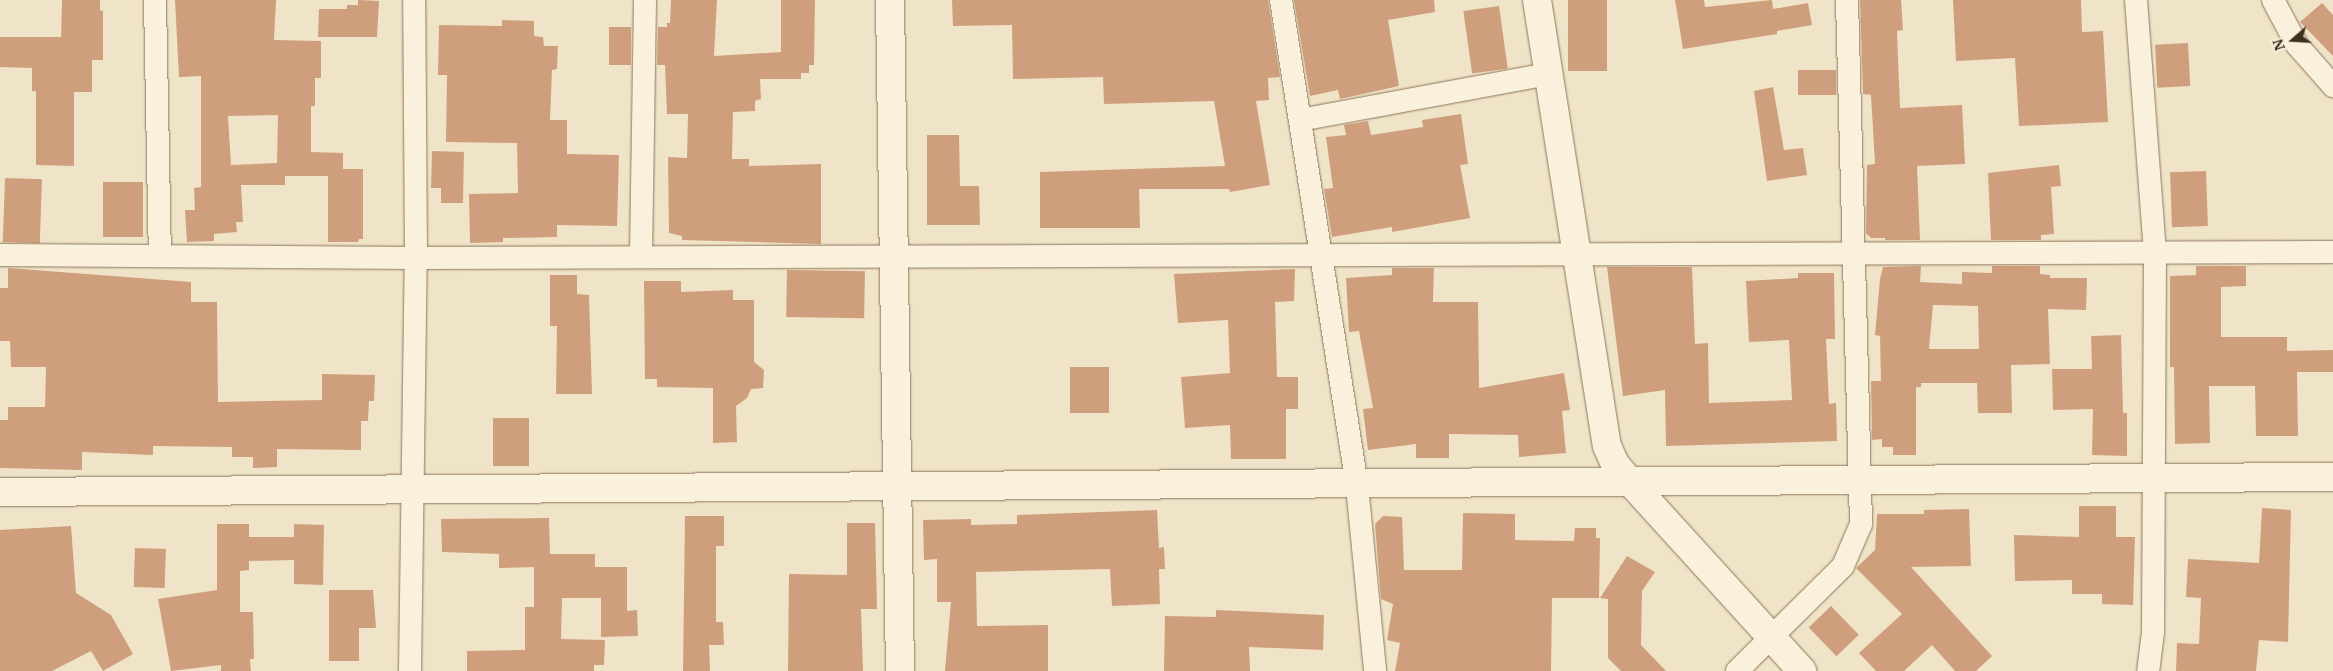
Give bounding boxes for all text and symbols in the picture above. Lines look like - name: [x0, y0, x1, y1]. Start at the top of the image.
- north arrow: [2268, 15, 2318, 65]
- text: N: [2269, 37, 2289, 53]

